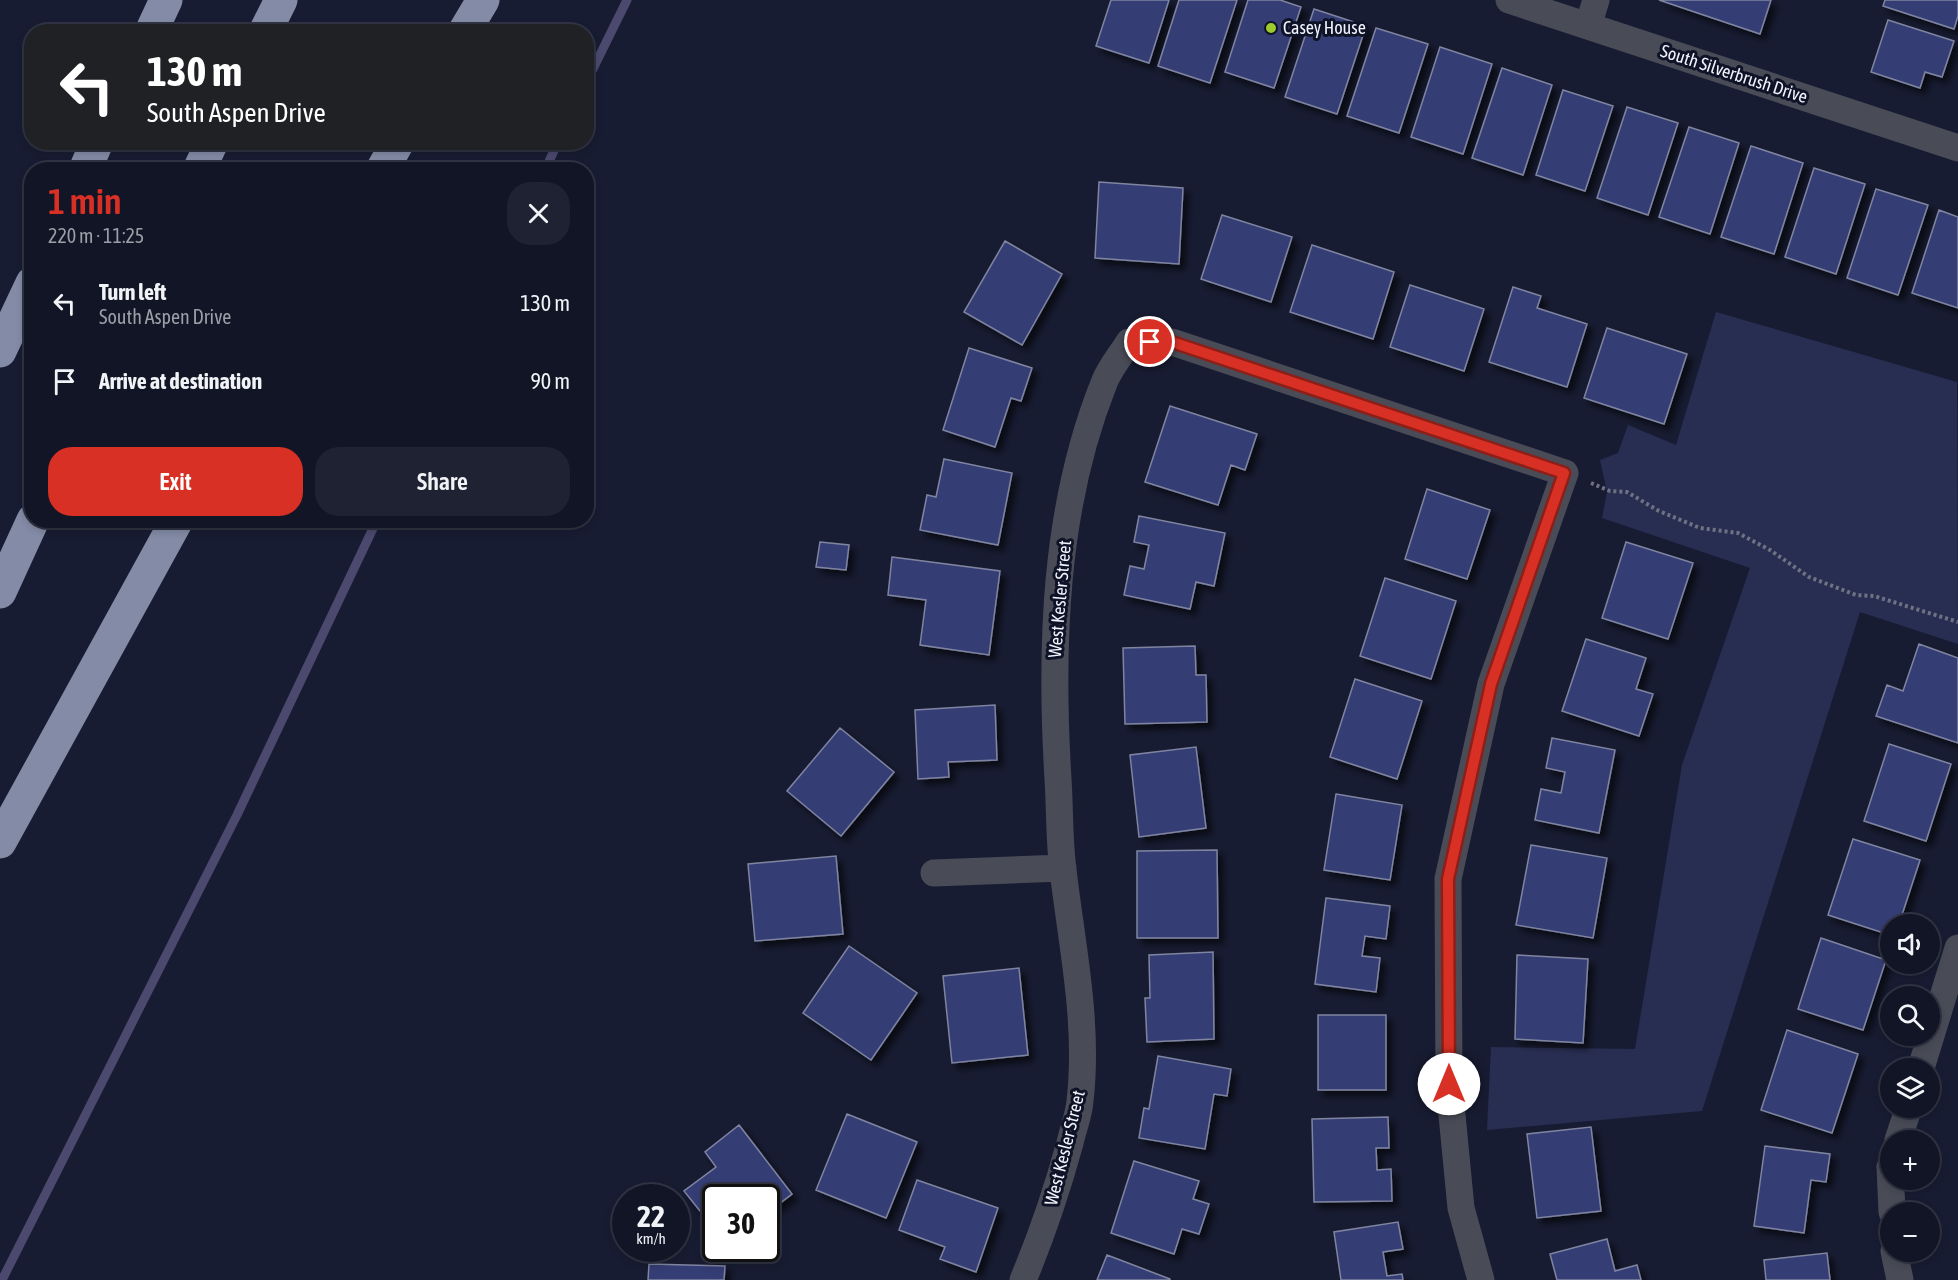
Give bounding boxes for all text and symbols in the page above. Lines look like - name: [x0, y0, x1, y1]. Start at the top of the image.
- place label: Casey House: [1283, 17, 1366, 38]
- marker: Casey House: [1264, 21, 1278, 35]
- street label: South Silverbrush Drive: [1658, 40, 1810, 107]
- text: 130 m: [147, 47, 242, 95]
- icon: left: [48, 48, 126, 126]
- text: South Aspen Drive: [147, 97, 326, 128]
- text: 1 min: [48, 180, 122, 222]
- button: close: [507, 182, 570, 245]
- text: 220 m · 11:25: [48, 224, 144, 247]
- text: Turn left: [99, 279, 166, 305]
- icon: left: [48, 287, 81, 320]
- text: 130 m: [520, 290, 570, 316]
- text: South Aspen Drive: [99, 305, 231, 328]
- pin: [1124, 316, 1175, 367]
- icon: arrive: [1133, 325, 1166, 358]
- icon: arrive: [48, 365, 81, 398]
- text: Arrive at destination: [99, 368, 262, 394]
- text: 90 m: [530, 368, 570, 394]
- button: Exit: [48, 447, 303, 516]
- button: Share: [315, 447, 570, 516]
- street label: West Kesler Street: [1044, 539, 1075, 658]
- map controls: [1880, 914, 1940, 1262]
- button: sound: [1880, 914, 1940, 974]
- button: search: [1880, 986, 1940, 1046]
- position arrow: [1417, 1052, 1481, 1116]
- button: layers: [1880, 1058, 1940, 1118]
- street label: West Kesler Street: [1040, 1088, 1089, 1208]
- button: +: [1880, 1130, 1940, 1190]
- speed limit sign: 30: [702, 1184, 780, 1262]
- text: 22: [637, 1199, 665, 1233]
- button: −: [1880, 1202, 1940, 1262]
- text: km/h: [636, 1230, 666, 1247]

